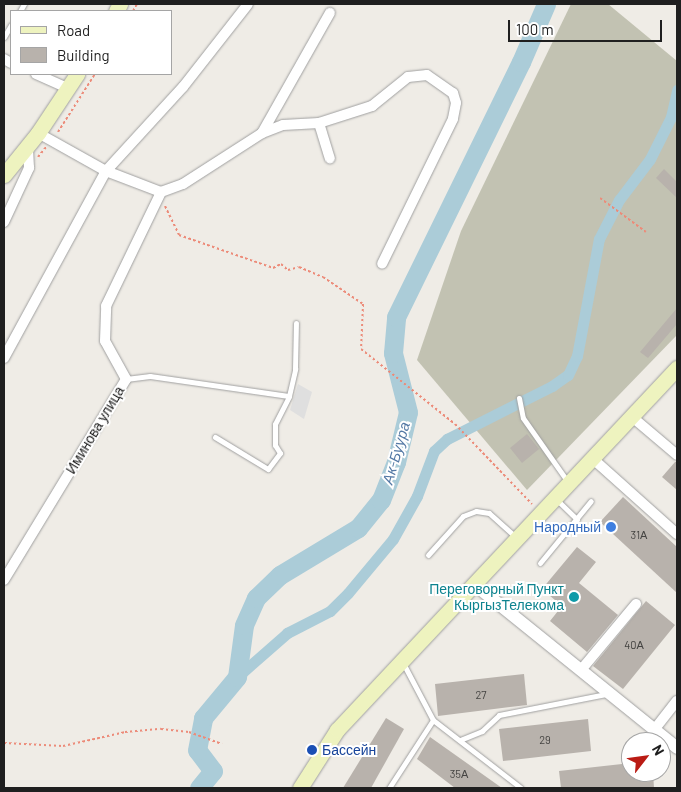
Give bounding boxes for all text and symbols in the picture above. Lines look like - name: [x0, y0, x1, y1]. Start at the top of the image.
- legend: [10, 10, 172, 75]
- scale bar: [511, 10, 665, 42]
- text: 100 m: [516, 20, 554, 38]
- text: Road: [57, 21, 90, 39]
- text: Building: [57, 46, 110, 64]
- street label: Иминова улица: [62, 383, 128, 477]
- water label: Ак-Буура: [379, 420, 413, 486]
- place label: Народный: [534, 519, 601, 535]
- marker: Народный: [605, 521, 617, 533]
- house number: 31А: [631, 528, 647, 542]
- place label: Переговорный Пункт КыргызТелекома: [429, 581, 564, 614]
- marker: Переговорный Пункт КыргызТелекома: [568, 591, 580, 603]
- house number: 40А: [624, 638, 644, 652]
- house number: 27: [475, 688, 487, 702]
- north arrow: [621, 732, 671, 782]
- house number: 29: [539, 733, 551, 747]
- text: N: [649, 741, 668, 758]
- place label: Бассейн: [322, 742, 376, 758]
- marker: Бассейн: [306, 744, 318, 756]
- house number: 35А: [450, 767, 468, 781]

